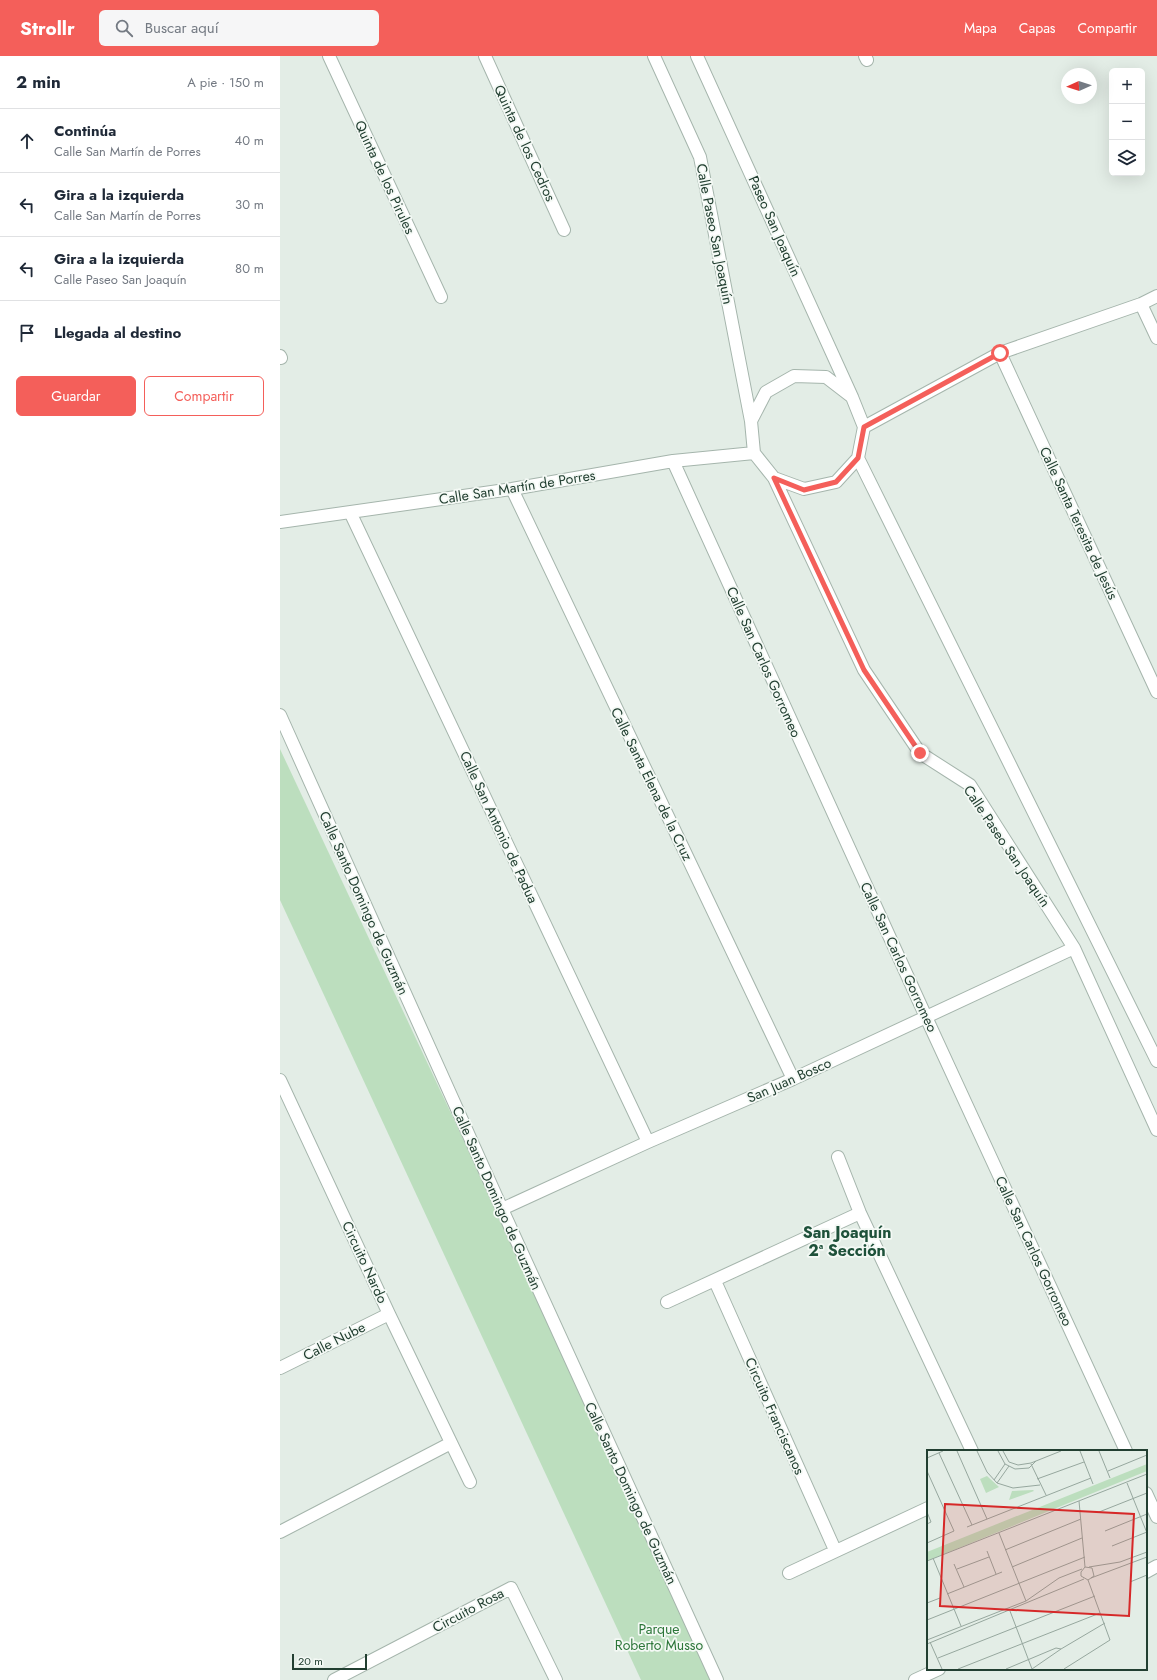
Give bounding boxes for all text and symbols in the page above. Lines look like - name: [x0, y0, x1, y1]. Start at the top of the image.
- search box: [99, 10, 379, 46]
- text: Strollr: [20, 15, 75, 42]
- icon: search: [113, 17, 135, 39]
- text: Buscar aquí: [145, 17, 219, 39]
- text: Mapa: [964, 18, 997, 38]
- text: Capas: [1019, 18, 1056, 38]
- text: Compartir: [1078, 18, 1137, 38]
- north arrow: [1061, 68, 1097, 104]
- map controls: [1109, 68, 1145, 176]
- button: +: [1109, 68, 1145, 104]
- text: 2 min: [16, 70, 61, 94]
- text: A pie · 150 m: [187, 73, 264, 92]
- street label: Quinta de los Cedros: [489, 81, 561, 205]
- button: −: [1109, 104, 1145, 140]
- street label: Quinta de los Pirules: [350, 117, 420, 237]
- text: Continúa: [54, 120, 116, 142]
- icon: ahead: [16, 130, 38, 152]
- text: 40 m: [235, 131, 264, 150]
- button: layers: [1109, 140, 1145, 176]
- text: Calle San Martín de Porres: [54, 142, 201, 161]
- street label: Calle Paseo San Joaquín: [692, 162, 738, 306]
- street label: Paseo San Joaquín: [744, 172, 806, 280]
- text: Gira a la izquierda: [54, 184, 184, 206]
- icon: left: [16, 194, 38, 216]
- text: 30 m: [235, 195, 264, 214]
- text: Calle San Martín de Porres: [54, 206, 201, 225]
- text: Gira a la izquierda: [54, 248, 184, 270]
- icon: left: [16, 258, 38, 280]
- text: 80 m: [235, 259, 264, 278]
- text: Calle Paseo San Joaquín: [54, 270, 187, 289]
- icon: arrive: [16, 322, 38, 344]
- text: Llegada al destino: [54, 322, 181, 344]
- route start: [991, 344, 1009, 362]
- button: Guardar: [16, 376, 136, 416]
- button: Compartir: [144, 376, 264, 416]
- street label: Calle Santa Teresita de Jesús: [1035, 443, 1123, 603]
- street label: Calle San Martín de Porres: [437, 465, 597, 509]
- street label: Calle San Carlos Gorromeo: [722, 583, 806, 741]
- street label: Calle Santa Elena de la Cruz: [606, 704, 698, 865]
- route end: [911, 744, 929, 762]
- street label: Calle San Antonio de Padua: [455, 748, 543, 906]
- street label: Calle Paseo San Joaquín: [959, 781, 1055, 911]
- street label: Calle Santo Domingo de Guzmán: [314, 808, 414, 998]
- street label: Calle San Carlos Gorromeo: [855, 879, 943, 1036]
- street label: San Juan Bosco: [744, 1052, 835, 1108]
- street label: Calle Santo Domingo de Guzmán: [447, 1103, 547, 1293]
- street label: Calle San Carlos Gorromeo: [990, 1173, 1078, 1330]
- street label: Circuito Nardo: [337, 1218, 393, 1307]
- district label: San Joaquín 2ª Sección: [803, 1221, 891, 1262]
- street label: Calle Nube: [299, 1317, 369, 1365]
- street label: Circuito Franciscanos: [740, 1354, 810, 1478]
- street label: Calle Santo Domingo de Guzmán: [580, 1399, 682, 1587]
- inset map: [927, 1450, 1147, 1670]
- street label: Circuito Rosa: [429, 1583, 507, 1637]
- park label: Parque Roberto Musso: [615, 1619, 703, 1655]
- scale bar: [292, 1652, 367, 1671]
- text: 20 m: [298, 1653, 323, 1669]

